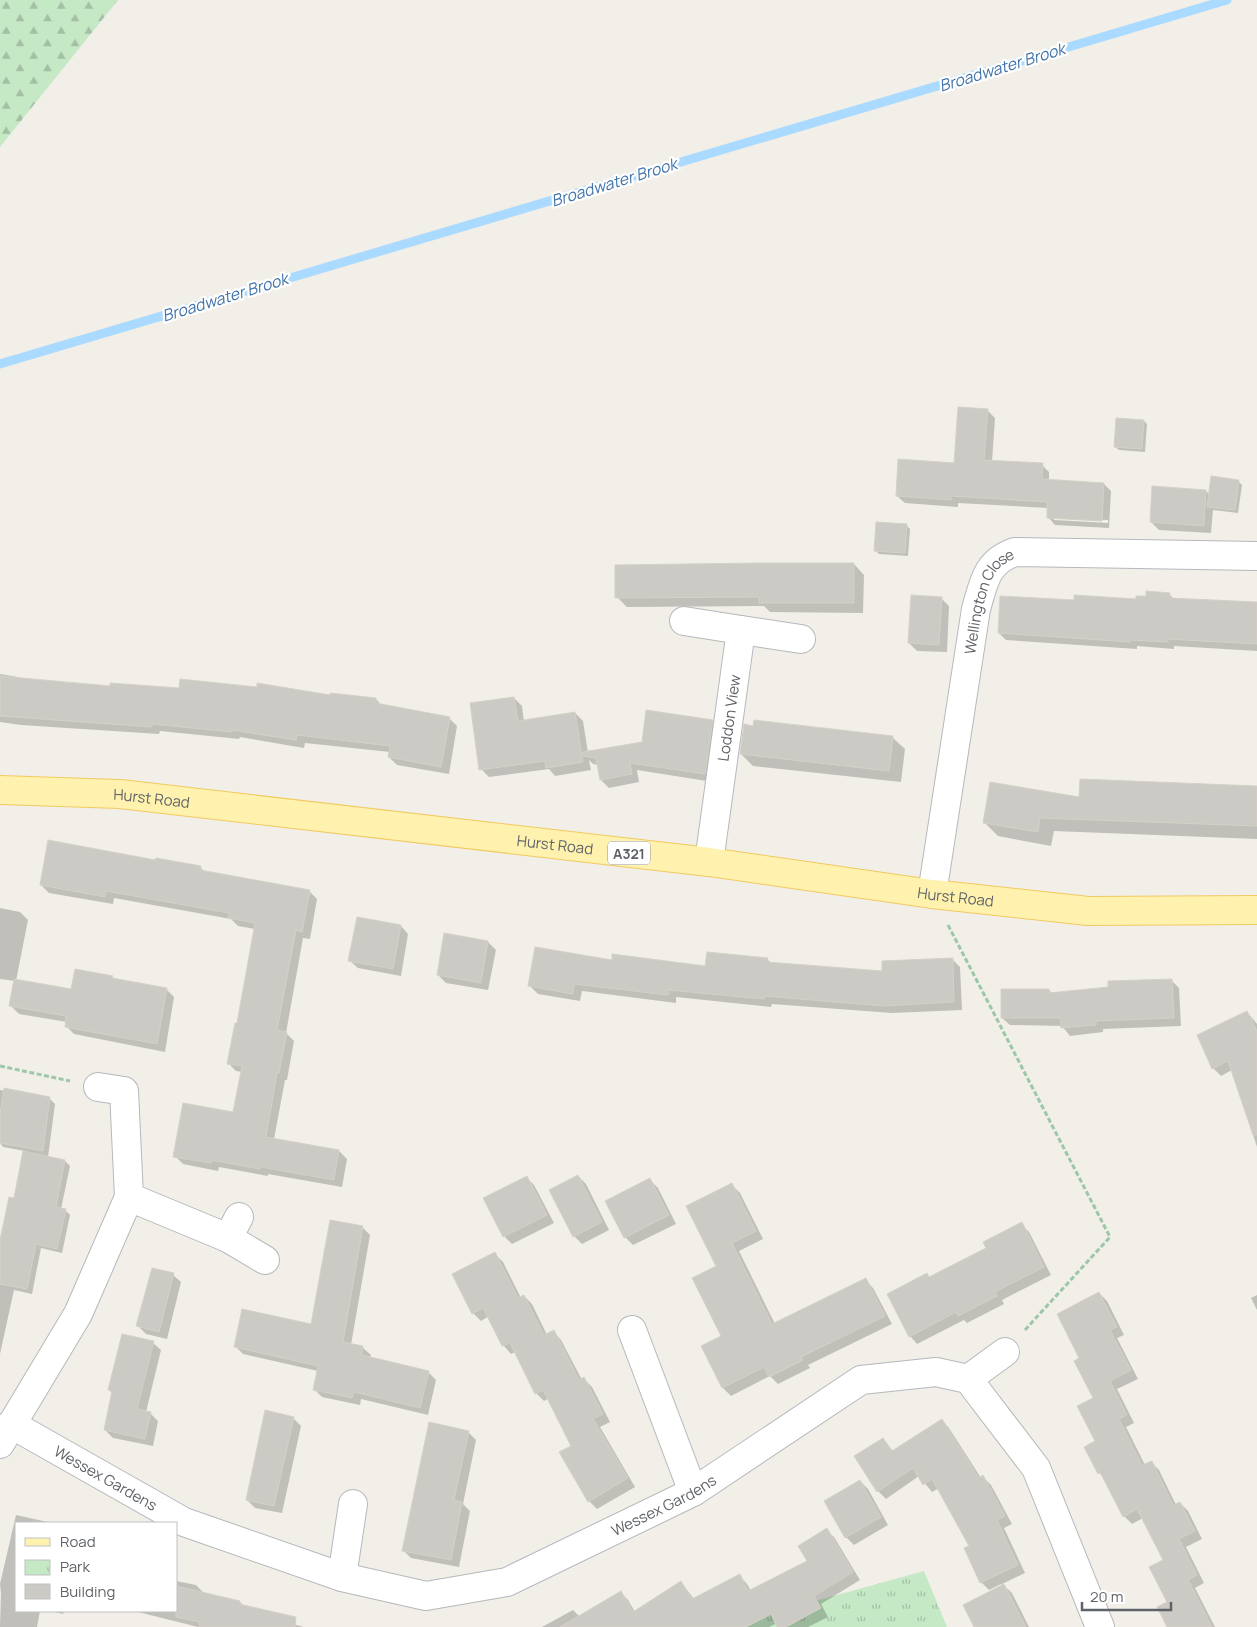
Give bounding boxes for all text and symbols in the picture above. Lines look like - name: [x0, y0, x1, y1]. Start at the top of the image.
- water label: Broadwater Brook: [936, 37, 1070, 97]
- water label: Broadwater Brook: [548, 152, 682, 212]
- water label: Broadwater Brook: [159, 267, 293, 327]
- street label: Wellington Close: [959, 543, 1017, 656]
- street label: Loddon View: [713, 673, 746, 763]
- street label: Hurst Road: [113, 783, 191, 812]
- street label: Hurst Road: [516, 829, 594, 859]
- road number: A321: [608, 841, 650, 864]
- street label: Hurst Road: [916, 882, 995, 911]
- street label: Wessex Gardens: [50, 1440, 161, 1515]
- street label: Wessex Gardens: [608, 1469, 720, 1541]
- legend: [15, 1522, 178, 1612]
- text: Road: [60, 1531, 96, 1552]
- text: Park: [60, 1556, 90, 1577]
- scale bar: [1082, 1580, 1171, 1612]
- text: Building: [60, 1581, 115, 1602]
- text: 20 m: [1090, 1586, 1123, 1607]

